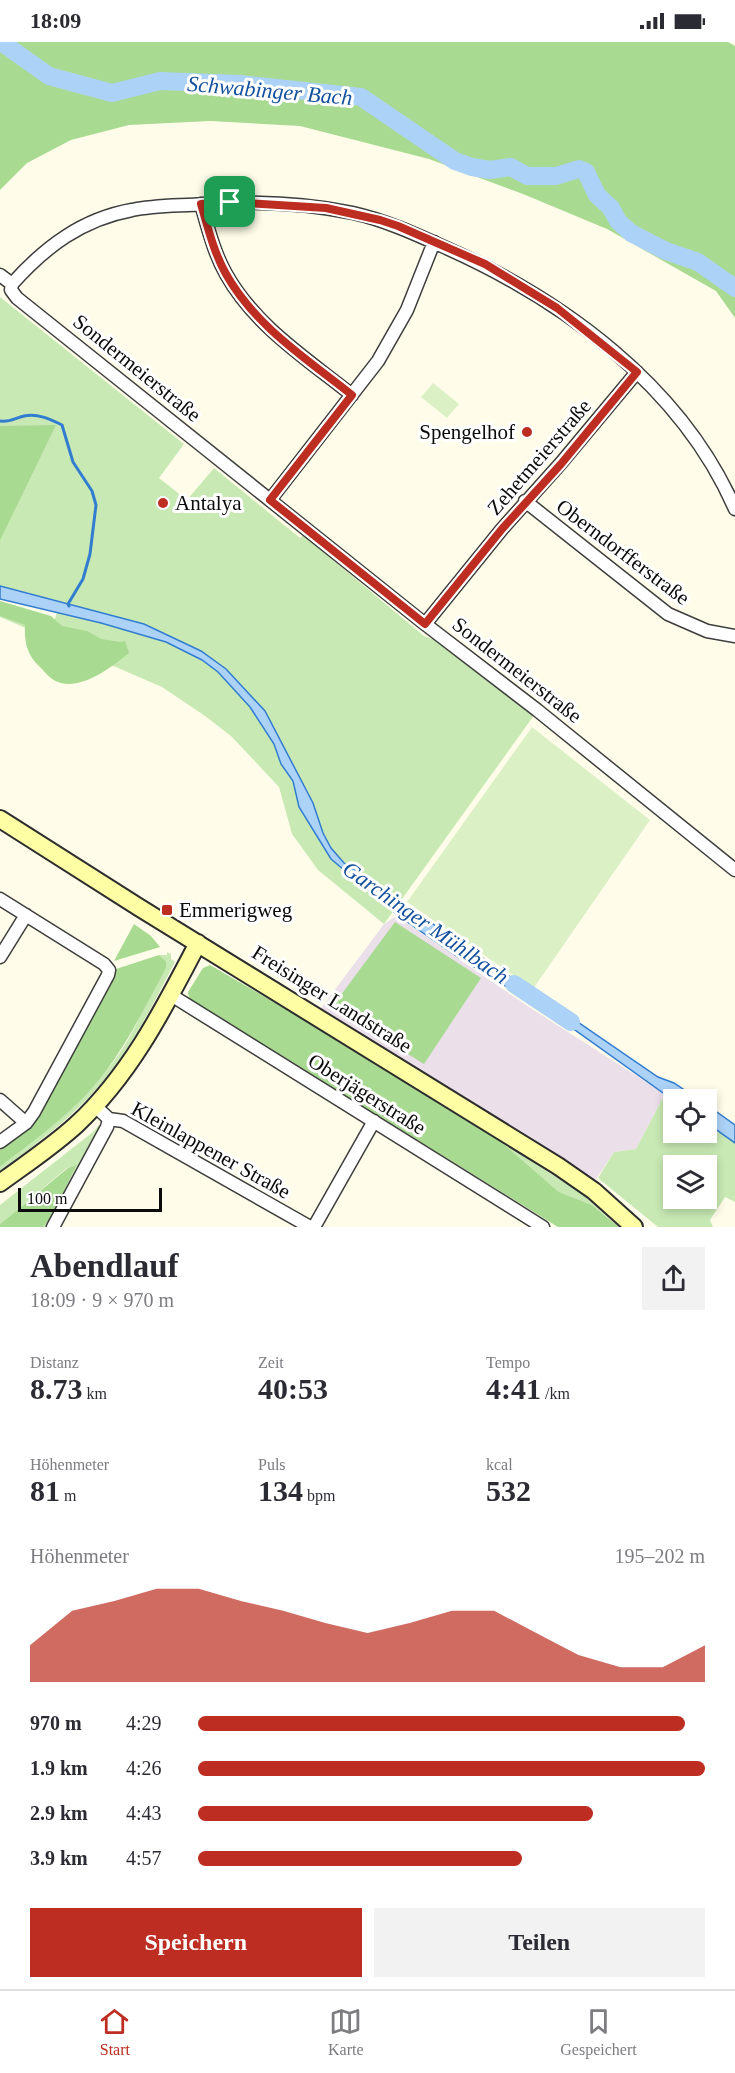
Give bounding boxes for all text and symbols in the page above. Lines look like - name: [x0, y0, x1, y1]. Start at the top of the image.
- text: 18:09: [30, 8, 81, 33]
- water label: Schwabinger Bach: [186, 71, 354, 110]
- pin: [204, 176, 255, 227]
- icon: arrive: [213, 185, 246, 218]
- street label: Sondermeierstraße: [68, 309, 206, 427]
- street label: Zehetmeierstraße: [482, 394, 596, 520]
- place label: Spengelhof: [419, 420, 515, 444]
- marker: Spengelhof: [520, 425, 534, 439]
- place label: Antalya: [175, 491, 242, 515]
- street label: Oberndorfferstraße: [552, 494, 694, 610]
- marker: Antalya: [156, 496, 170, 510]
- street label: Sondermeierstraße: [448, 612, 586, 728]
- water label: Garchinger Mühlbach: [338, 856, 513, 989]
- place label: Emmerigweg: [179, 898, 293, 922]
- marker: Emmerigweg: [160, 903, 174, 917]
- street label: Freisinger Landstraße: [248, 940, 416, 1058]
- street label: Oberjägerstraße: [304, 1048, 430, 1140]
- map controls: [663, 1089, 717, 1209]
- button: locate: [663, 1089, 717, 1143]
- street label: Kleinlappener Straße: [127, 1096, 295, 1204]
- button: layers: [663, 1155, 717, 1209]
- scale bar: [18, 1185, 162, 1212]
- text: 100 m: [27, 1190, 67, 1207]
- button: share: [642, 1247, 705, 1310]
- text: Abendlauf: [30, 1248, 179, 1284]
- text: 18:09 · 9 × 970 m: [30, 1289, 174, 1311]
- text: Distanz: [30, 1354, 79, 1371]
- text: Zeit: [258, 1354, 284, 1371]
- text: Tempo: [486, 1354, 530, 1371]
- text: 8.73: [30, 1372, 83, 1405]
- text: 40:53: [258, 1372, 328, 1405]
- text: 4:41: [486, 1372, 541, 1405]
- text: km: [83, 1385, 107, 1402]
- text: /km: [541, 1385, 570, 1402]
- text: Höhenmeter: [30, 1456, 109, 1473]
- text: Puls: [258, 1456, 286, 1473]
- text: kcal: [486, 1456, 513, 1473]
- text: 81: [30, 1474, 60, 1507]
- text: 134: [258, 1474, 303, 1507]
- text: 532: [486, 1474, 531, 1507]
- text: m: [60, 1487, 76, 1504]
- text: bpm: [303, 1487, 335, 1504]
- text: Höhenmeter: [30, 1545, 129, 1567]
- text: 195–202 m: [614, 1545, 705, 1567]
- text: 970 m: [30, 1712, 82, 1734]
- text: 4:29: [126, 1712, 162, 1734]
- text: 1.9 km: [30, 1757, 88, 1779]
- text: 4:26: [126, 1757, 162, 1779]
- text: 2.9 km: [30, 1802, 88, 1824]
- text: 4:43: [126, 1802, 162, 1824]
- text: 3.9 km: [30, 1847, 88, 1869]
- text: 4:57: [126, 1847, 162, 1869]
- button: Speichern: [30, 1908, 362, 1977]
- button: Teilen: [374, 1908, 705, 1977]
- tab: Start: [98, 2005, 131, 2059]
- tab: Karte: [328, 2005, 364, 2059]
- tab: Gespeichert: [560, 2005, 637, 2059]

